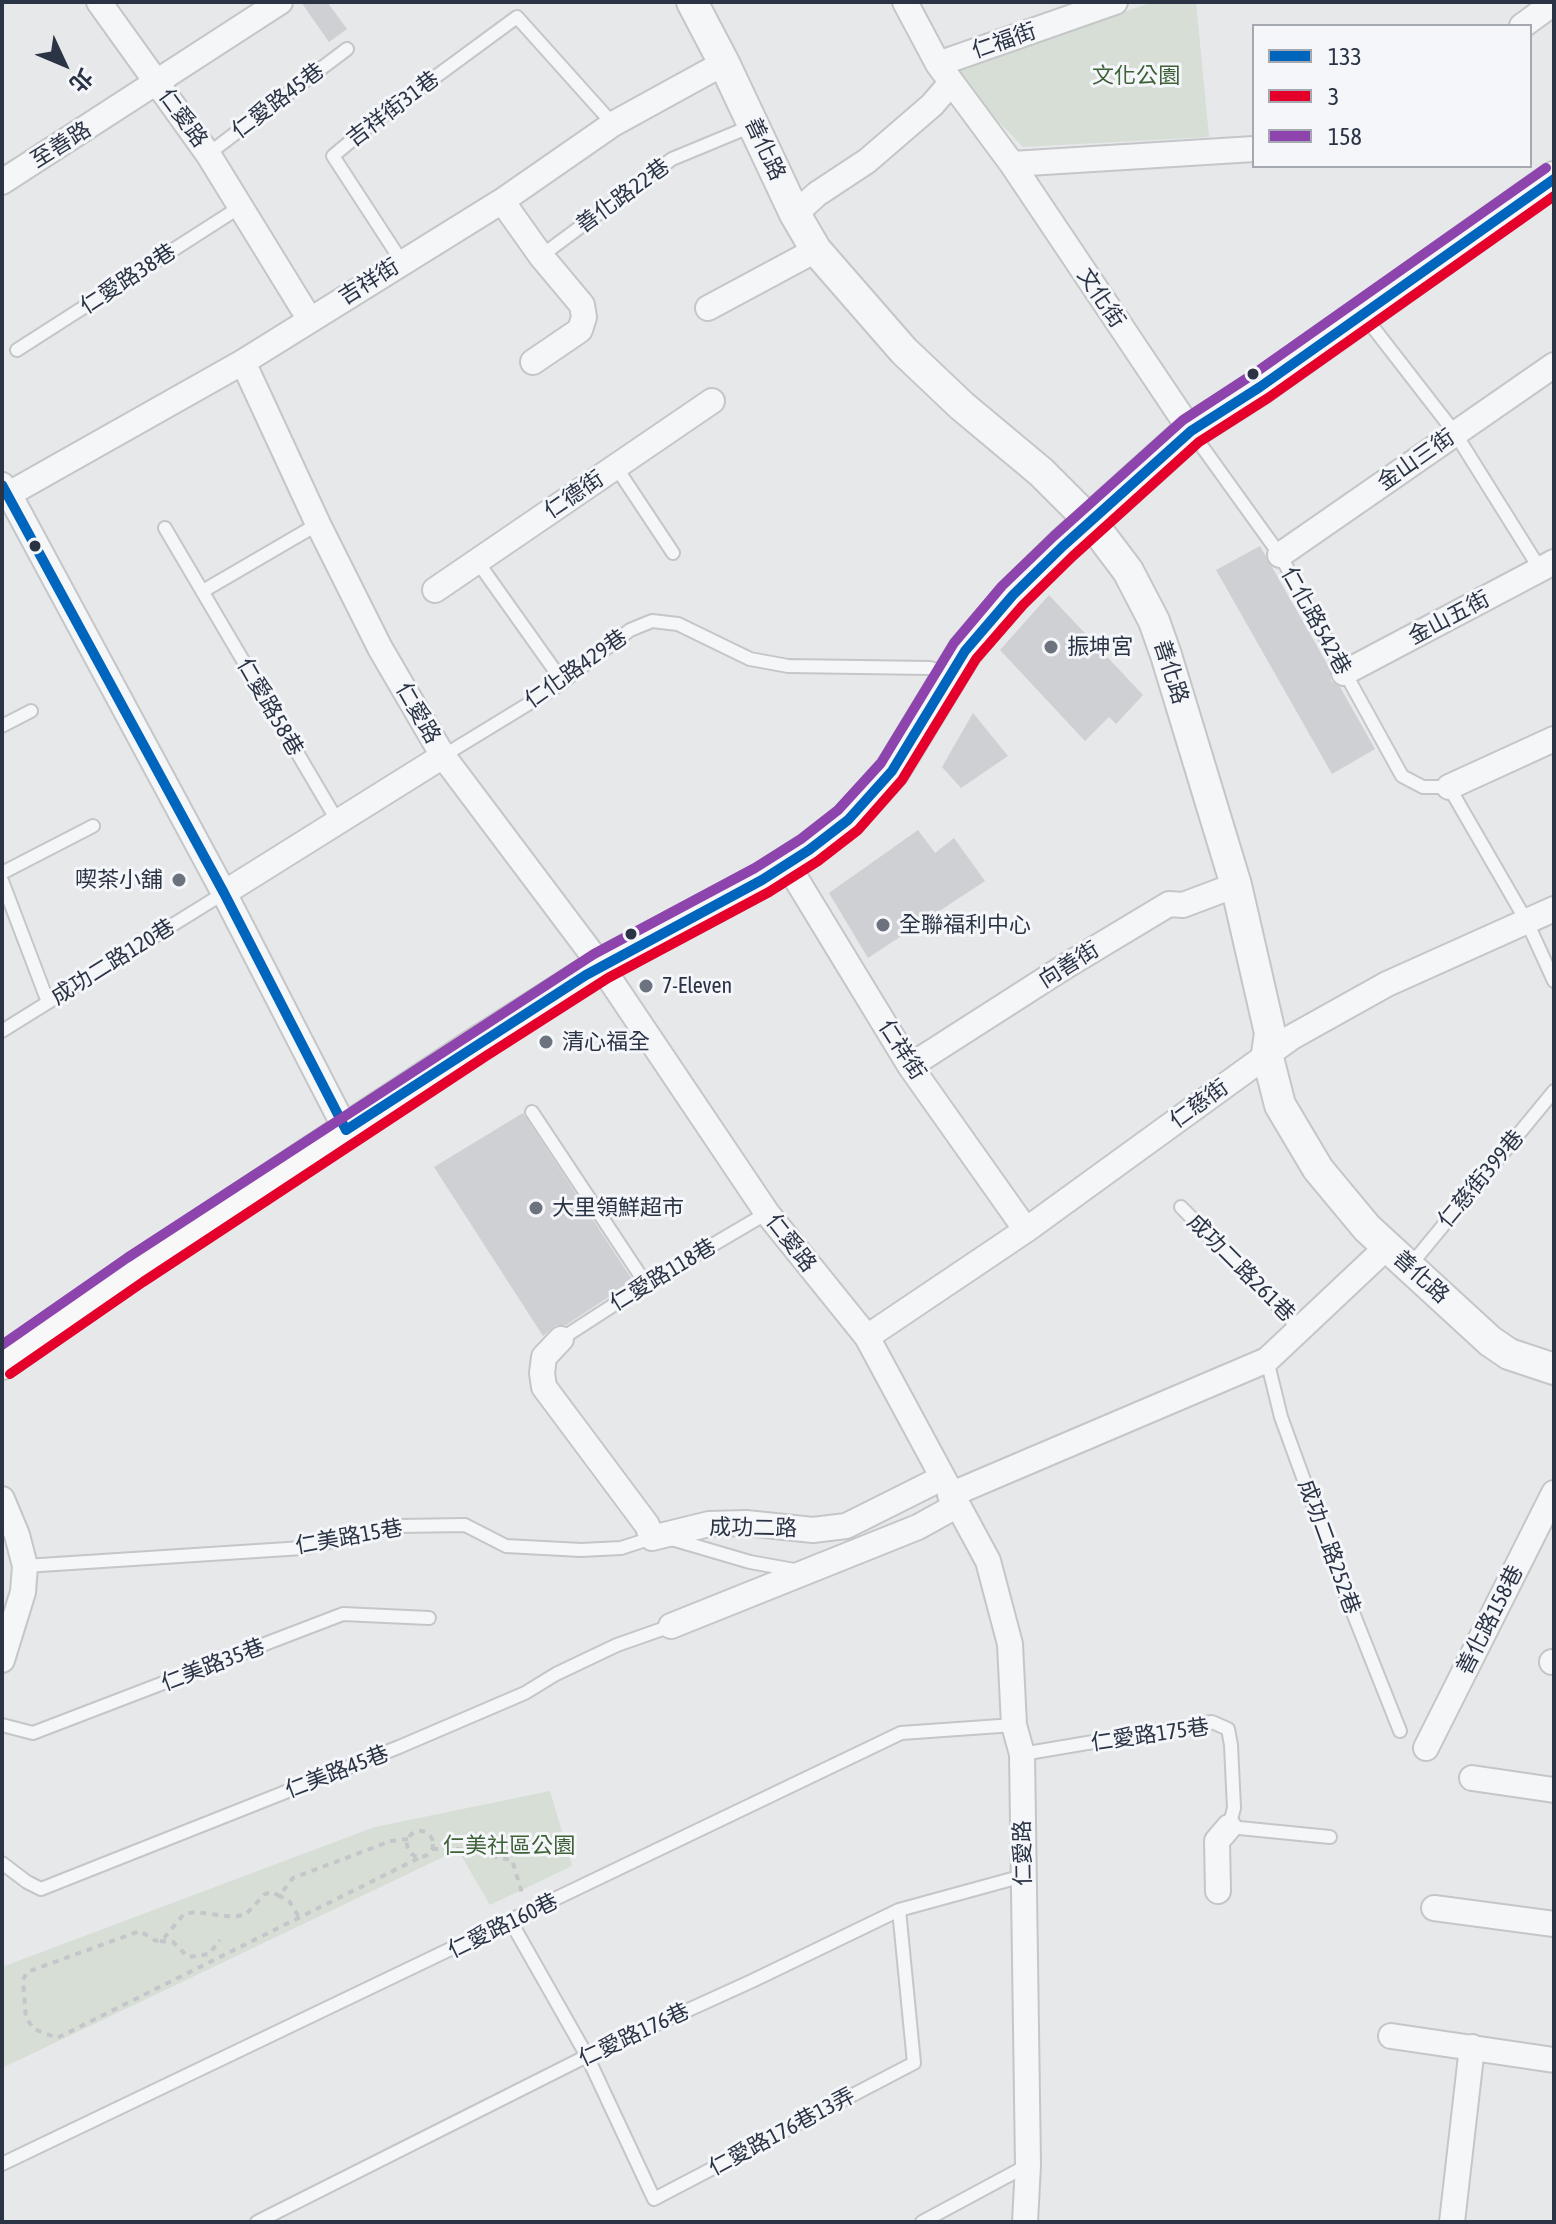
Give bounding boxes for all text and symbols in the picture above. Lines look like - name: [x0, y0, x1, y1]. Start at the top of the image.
- street label: 仁福街: [969, 18, 1039, 64]
- north arrow: [24, 24, 104, 104]
- legend: [1252, 24, 1532, 168]
- text: 133: [1328, 43, 1362, 70]
- street label: 仁愛路45巷: [227, 58, 329, 144]
- park label: 文化公園: [1092, 63, 1180, 89]
- text: 北: [64, 64, 98, 98]
- street label: 吉祥街31巷: [342, 66, 444, 152]
- text: 3: [1328, 83, 1339, 110]
- street label: 仁愛路: [153, 84, 213, 152]
- street label: 善化路: [739, 114, 791, 184]
- street label: 至善路: [26, 116, 96, 174]
- text: 158: [1328, 123, 1362, 150]
- street label: 善化路22巷: [571, 153, 675, 239]
- street label: 仁愛路38巷: [75, 238, 181, 320]
- street label: 吉祥街: [334, 253, 404, 311]
- street label: 文化街: [1072, 263, 1130, 333]
- unlabelled marker: [1245, 366, 1261, 382]
- street label: 金山三街: [1372, 424, 1460, 496]
- street label: 仁德街: [539, 466, 609, 524]
- unlabelled marker: [27, 538, 43, 554]
- street label: 仁化路542巷: [1276, 563, 1356, 679]
- street label: 金山五街: [1404, 586, 1494, 650]
- street label: 仁化路429巷: [520, 624, 632, 714]
- place label: 振坤宮: [1067, 634, 1133, 660]
- street label: 善化路: [1148, 637, 1194, 707]
- marker: 振坤宮: [1042, 638, 1060, 656]
- street label: 仁愛路58巷: [231, 653, 309, 761]
- street label: 仁愛路: [390, 678, 446, 748]
- place label: 喫茶小舖: [75, 867, 163, 893]
- marker: 喫茶小舖: [170, 871, 188, 889]
- place label: 全聯福利中心: [899, 912, 1031, 938]
- street label: 成功二路120巷: [46, 913, 180, 1011]
- marker: 全聯福利中心: [874, 916, 892, 934]
- unlabelled marker: [623, 926, 639, 942]
- street label: 向善街: [1034, 936, 1104, 994]
- place label: 7-Eleven: [662, 973, 732, 999]
- marker: 7-Eleven: [637, 977, 655, 995]
- street label: 仁祥街: [873, 1015, 931, 1085]
- place label: 清心福全: [562, 1029, 650, 1055]
- marker: 清心福全: [537, 1033, 555, 1051]
- street label: 仁慈街: [1165, 1074, 1233, 1134]
- street label: 仁慈街399巷: [1433, 1125, 1529, 1233]
- place label: 大里領鮮超市: [552, 1195, 684, 1221]
- marker: 大里領鮮超市: [527, 1199, 545, 1217]
- street label: 仁愛路: [760, 1209, 822, 1277]
- street label: 成功二路261巷: [1182, 1209, 1300, 1327]
- street label: 仁愛路118巷: [605, 1233, 721, 1317]
- street label: 善化路: [1388, 1245, 1454, 1309]
- street label: 成功二路252巷: [1292, 1476, 1366, 1618]
- street label: 成功二路: [709, 1514, 797, 1542]
- street label: 仁美路15巷: [293, 1515, 405, 1559]
- street label: 善化路158巷: [1451, 1561, 1529, 1679]
- street label: 仁美路35巷: [158, 1633, 268, 1697]
- street label: 仁愛路175巷: [1089, 1714, 1211, 1756]
- street label: 仁美路45巷: [282, 1740, 392, 1804]
- street label: 仁愛路: [1009, 1820, 1037, 1886]
- park label: 仁美社區公園: [443, 1833, 575, 1859]
- street label: 仁愛路160巷: [444, 1888, 562, 1964]
- street label: 仁愛路176巷: [574, 1998, 694, 2072]
- street label: 仁愛路176巷13弄: [704, 2082, 860, 2182]

